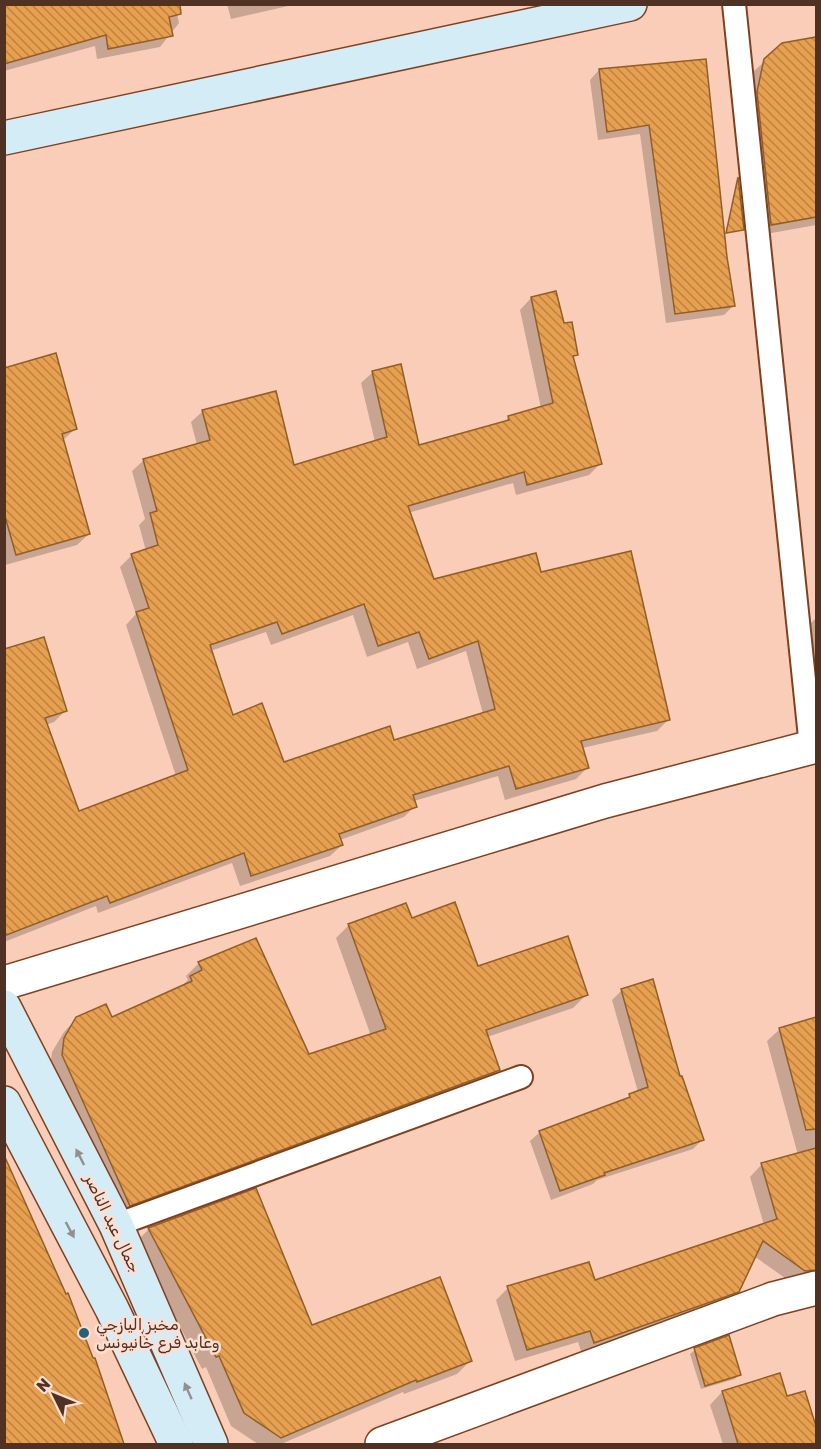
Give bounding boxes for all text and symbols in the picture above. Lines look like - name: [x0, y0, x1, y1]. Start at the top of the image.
- one-way arrow: [76, 1148, 85, 1165]
- street label: جمال عبد الناصر: [79, 1170, 145, 1276]
- one-way arrow: [65, 1221, 75, 1238]
- place label: مخبز اليازجي وعابد فرع خانيونس: [96, 1315, 220, 1354]
- marker: مخبز اليازجي وعابد فرع خانيونس: [77, 1326, 91, 1340]
- north arrow: [24, 1365, 84, 1425]
- text: N: [33, 1374, 54, 1396]
- one-way arrow: [183, 1381, 193, 1399]

